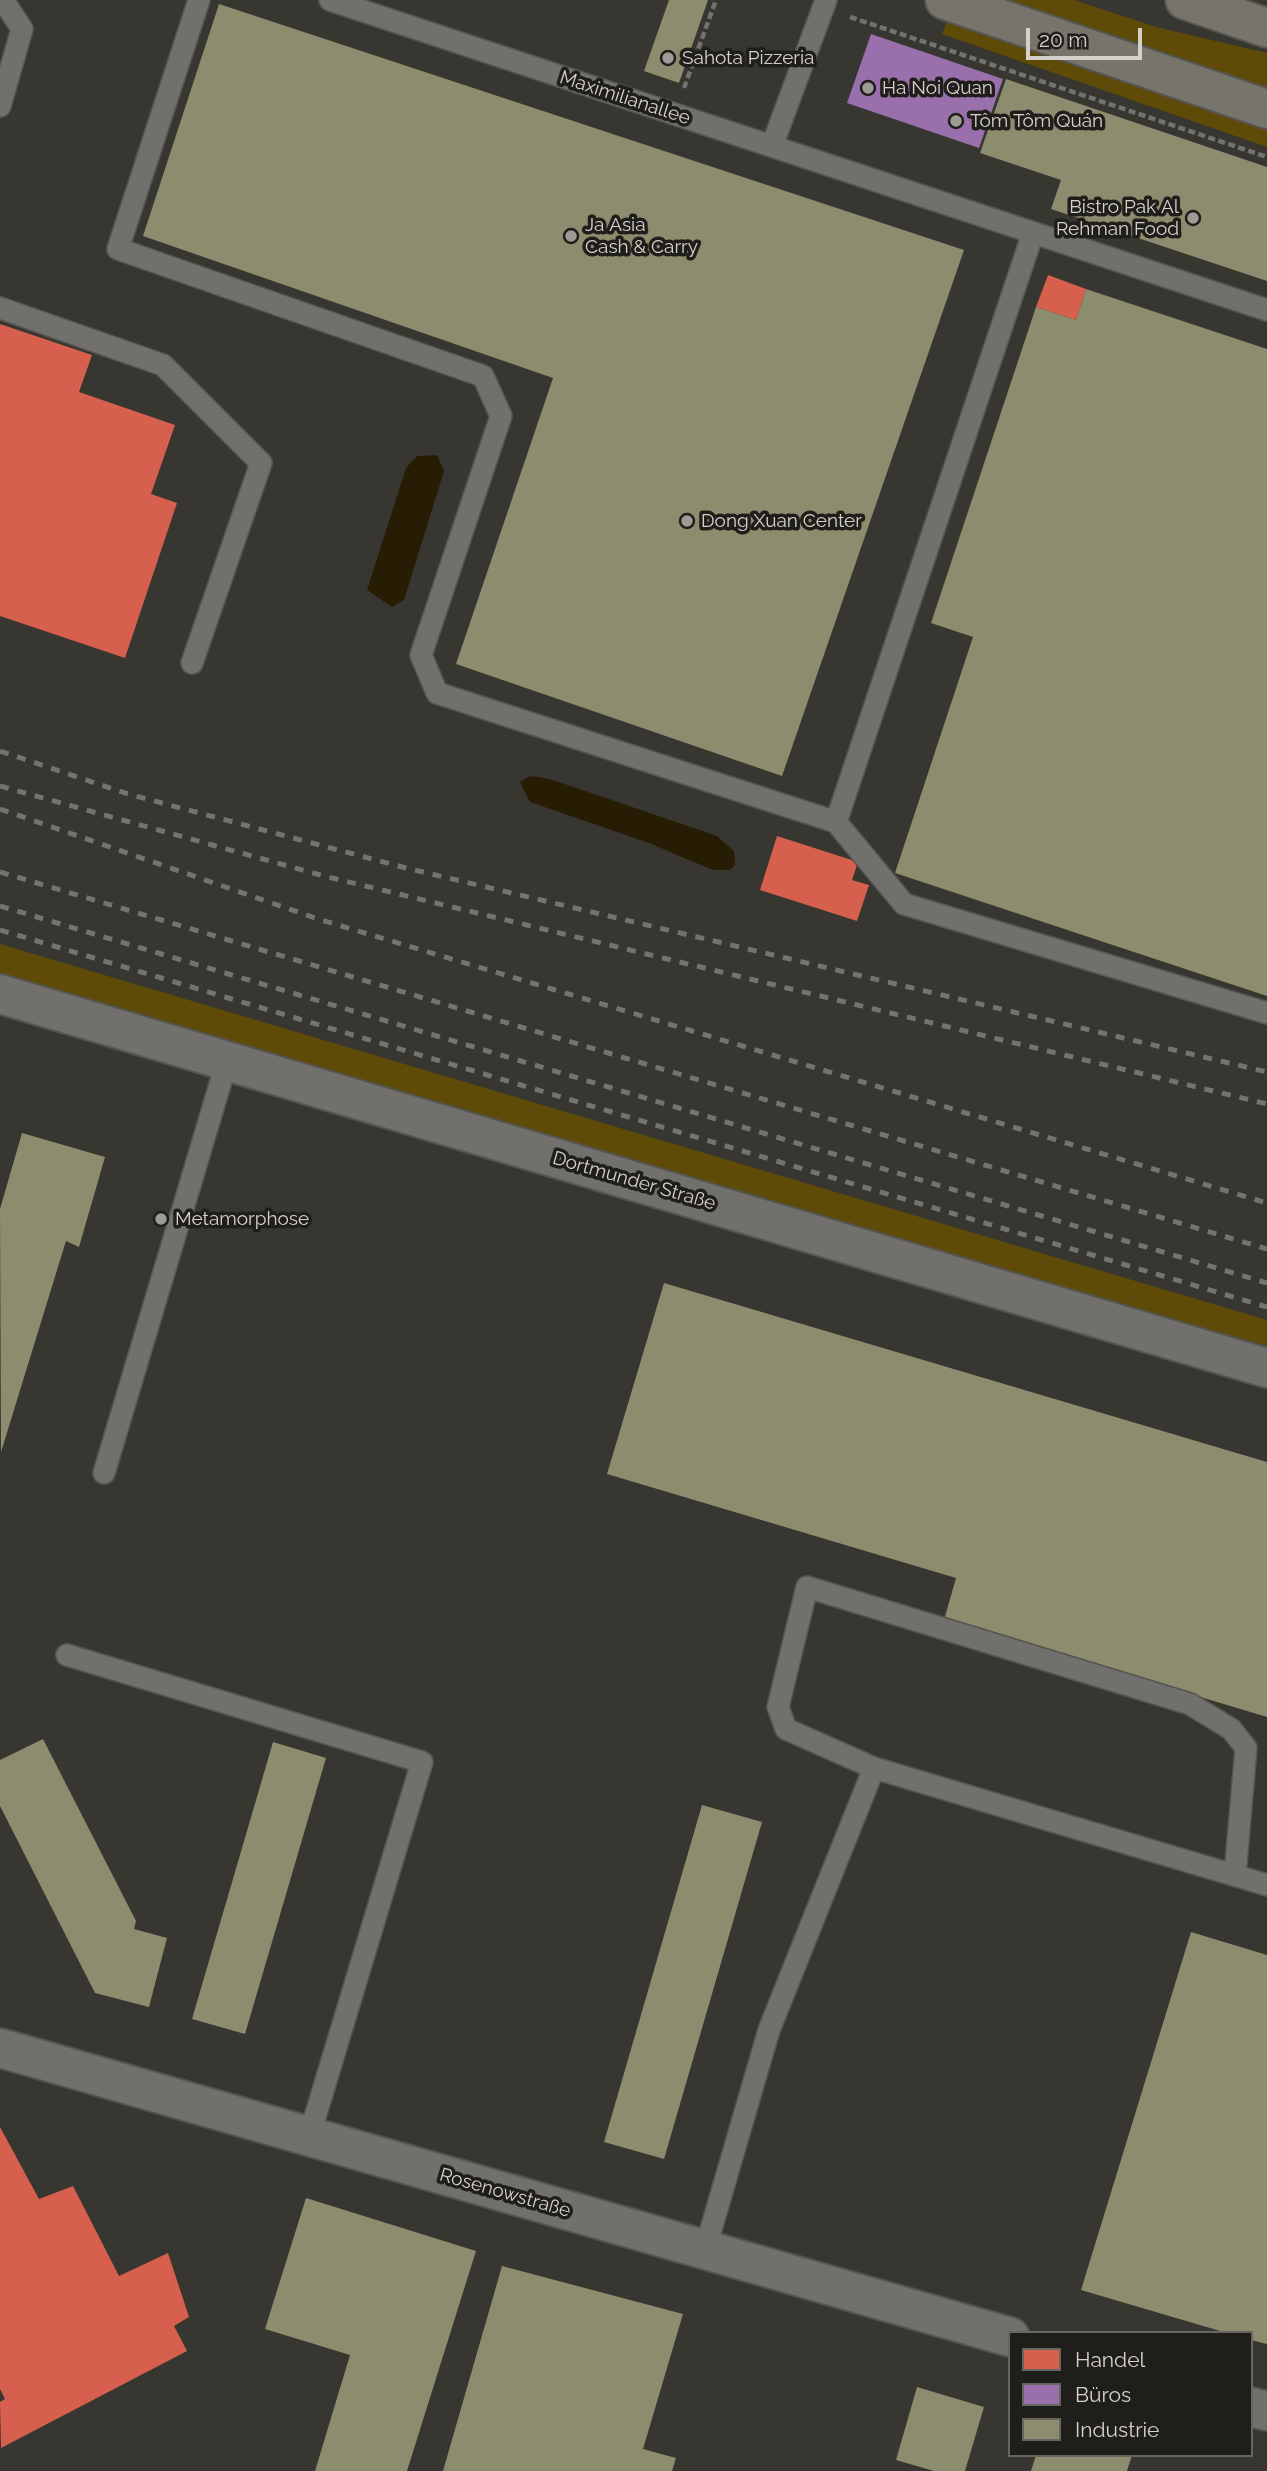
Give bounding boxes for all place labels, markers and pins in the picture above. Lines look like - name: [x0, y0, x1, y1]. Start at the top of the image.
- place label: Sahota Pizzeria: [682, 47, 814, 69]
- marker: Sahota Pizzeria: [660, 50, 676, 66]
- place label: Ha Noi Quan: [882, 77, 993, 99]
- marker: Ha Noi Quan: [860, 80, 876, 96]
- place label: Tôm Tôm Quán: [970, 110, 1103, 132]
- marker: Tôm Tôm Quán: [948, 113, 964, 129]
- place label: Bistro Pak Al Rehman Food: [1056, 196, 1179, 240]
- marker: Bistro Pak Al Rehman Food: [1185, 210, 1201, 226]
- place label: Ja Asia Cash & Carry: [585, 214, 698, 258]
- marker: Ja Asia Cash & Carry: [563, 228, 579, 244]
- place label: Dong Xuan Center: [701, 510, 862, 532]
- marker: Dong Xuan Center: [679, 513, 695, 529]
- place label: Metamorphose: [175, 1208, 309, 1230]
- marker: Metamorphose: [153, 1211, 169, 1227]

